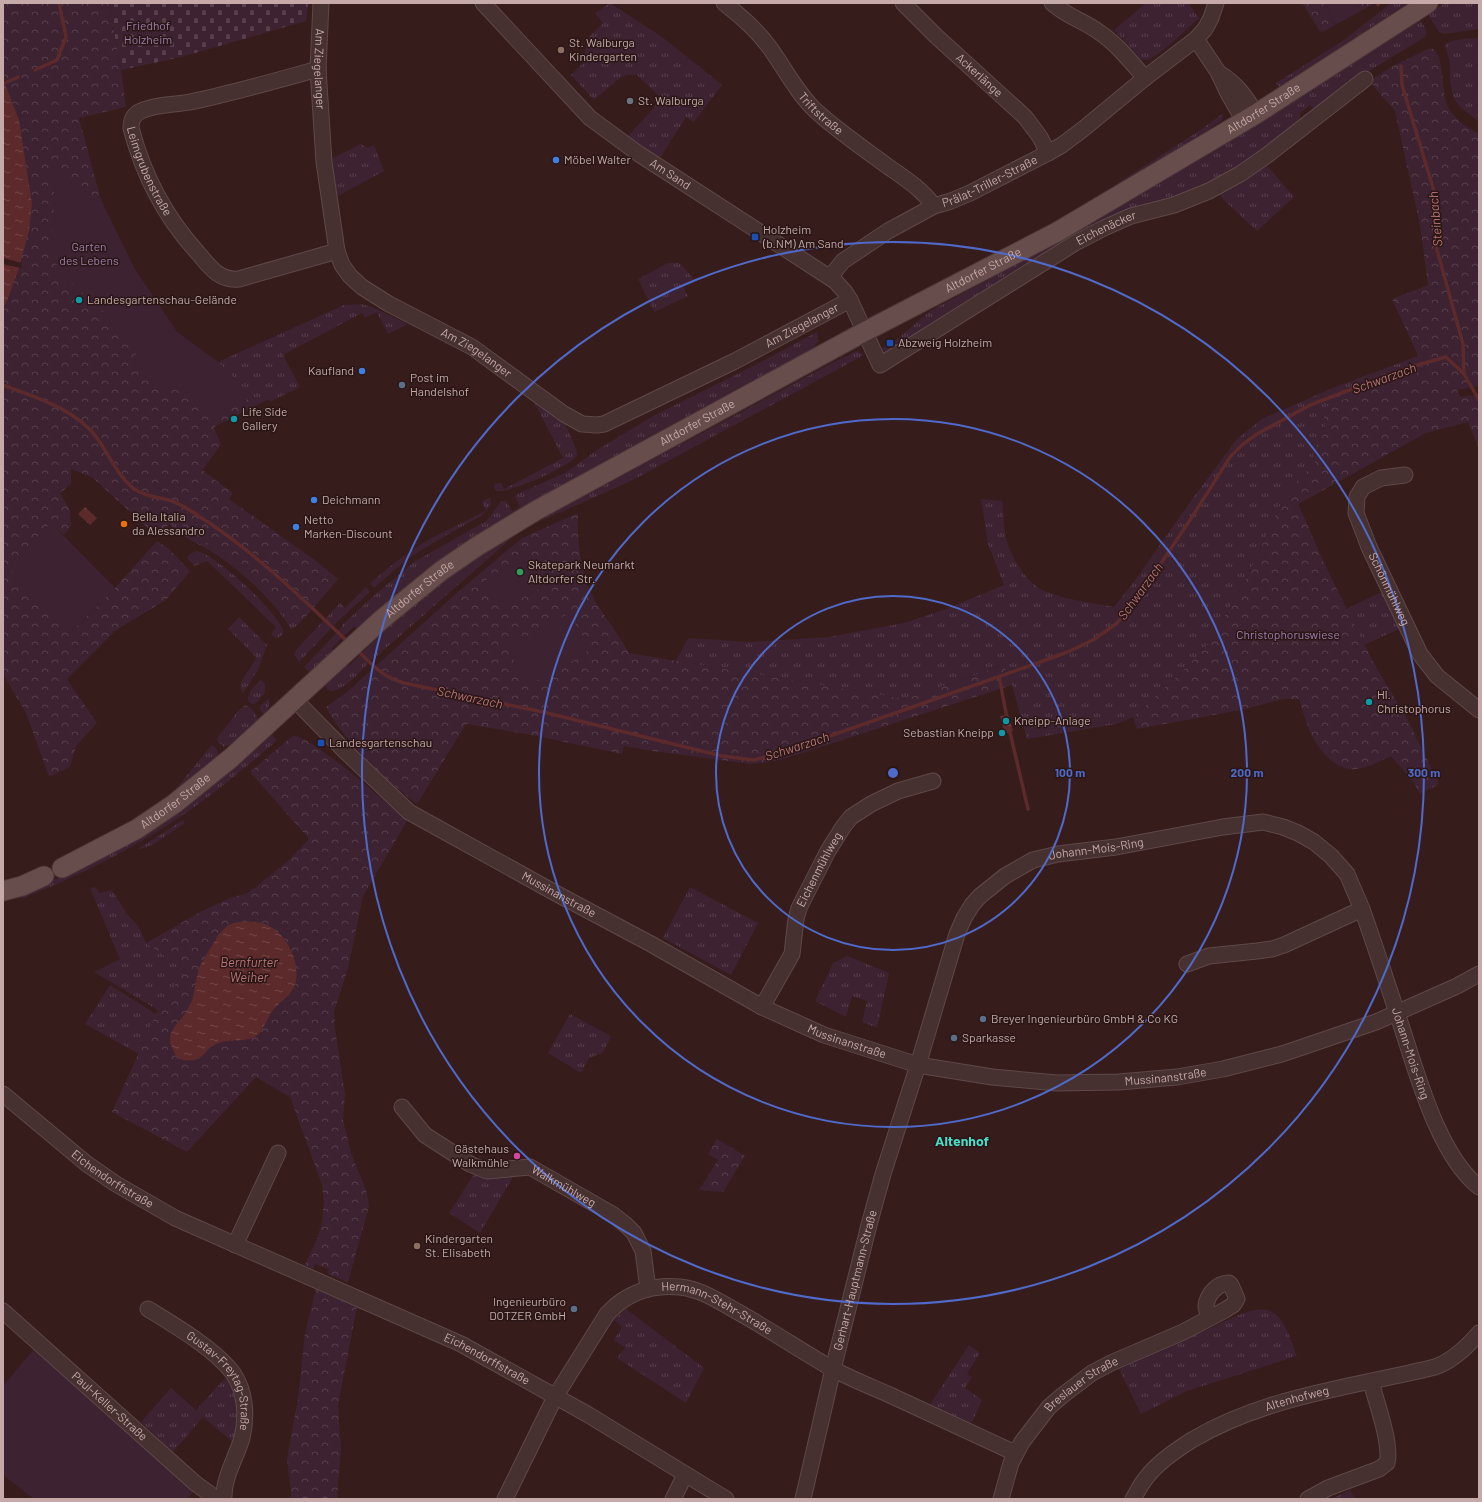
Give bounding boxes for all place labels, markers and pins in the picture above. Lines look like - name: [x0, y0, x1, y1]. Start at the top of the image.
- place label: St. Walburga Kindergarten: [569, 35, 637, 63]
- marker: St. Walburga Kindergarten: [556, 45, 566, 55]
- place label: St. Walburga: [638, 93, 704, 107]
- marker: St. Walburga: [625, 96, 635, 106]
- place label: Möbel Walter: [564, 152, 631, 166]
- marker: Möbel Walter: [551, 155, 561, 165]
- place label: Holzheim (b.NM) Am Sand: [762, 222, 844, 250]
- marker: Holzheim (b.NM) Am Sand: [750, 232, 760, 242]
- place label: Landesgartenschau-Gelände: [87, 292, 237, 306]
- marker: Landesgartenschau-Gelände: [74, 295, 84, 305]
- place label: Abzweig Holzheim: [898, 335, 992, 349]
- marker: Abzweig Holzheim: [885, 338, 895, 348]
- place label: Kaufland: [308, 363, 354, 377]
- marker: Kaufland: [357, 366, 367, 376]
- place label: Post im Handelshof: [410, 370, 469, 398]
- marker: Post im Handelshof: [397, 380, 407, 390]
- place label: Life Side Gallery: [242, 404, 287, 432]
- marker: Life Side Gallery: [229, 414, 239, 424]
- place label: Deichmann: [322, 492, 381, 506]
- marker: Deichmann: [309, 495, 319, 505]
- place label: Bella Italia da Alessandro: [132, 509, 205, 537]
- place label: Netto Marken-Discount: [304, 512, 393, 540]
- marker: Bella Italia da Alessandro: [119, 519, 129, 529]
- marker: Netto Marken-Discount: [291, 522, 301, 532]
- place label: Skatepark Neumarkt Altdorfer Str.: [528, 557, 635, 585]
- marker: Skatepark Neumarkt Altdorfer Str.: [515, 567, 525, 577]
- place label: Hl. Christophorus: [1377, 687, 1451, 715]
- marker: Hl. Christophorus: [1364, 697, 1374, 707]
- place label: Kneipp-Anlage: [1014, 713, 1091, 727]
- marker: Kneipp-Anlage: [1001, 716, 1011, 726]
- place label: Sebastian Kneipp: [903, 725, 994, 739]
- marker: Sebastian Kneipp: [997, 728, 1007, 738]
- place label: Landesgartenschau: [329, 735, 432, 749]
- marker: Landesgartenschau: [316, 738, 326, 748]
- centre of rings: [886, 766, 900, 780]
- place label: Breyer Ingenieurbüro GmbH & Co KG: [991, 1011, 1178, 1025]
- marker: Breyer Ingenieurbüro GmbH & Co KG: [978, 1014, 988, 1024]
- place label: Sparkasse: [962, 1030, 1016, 1044]
- marker: Sparkasse: [949, 1033, 959, 1043]
- place label: Gästehaus Walkmühle: [452, 1141, 509, 1169]
- marker: Gästehaus Walkmühle: [512, 1151, 522, 1161]
- place label: Kindergarten St. Elisabeth: [425, 1231, 493, 1259]
- marker: Kindergarten St. Elisabeth: [412, 1241, 422, 1251]
- place label: Ingenieurbüro DOTZER GmbH: [489, 1294, 566, 1322]
- marker: Ingenieurbüro DOTZER GmbH: [569, 1304, 579, 1314]

